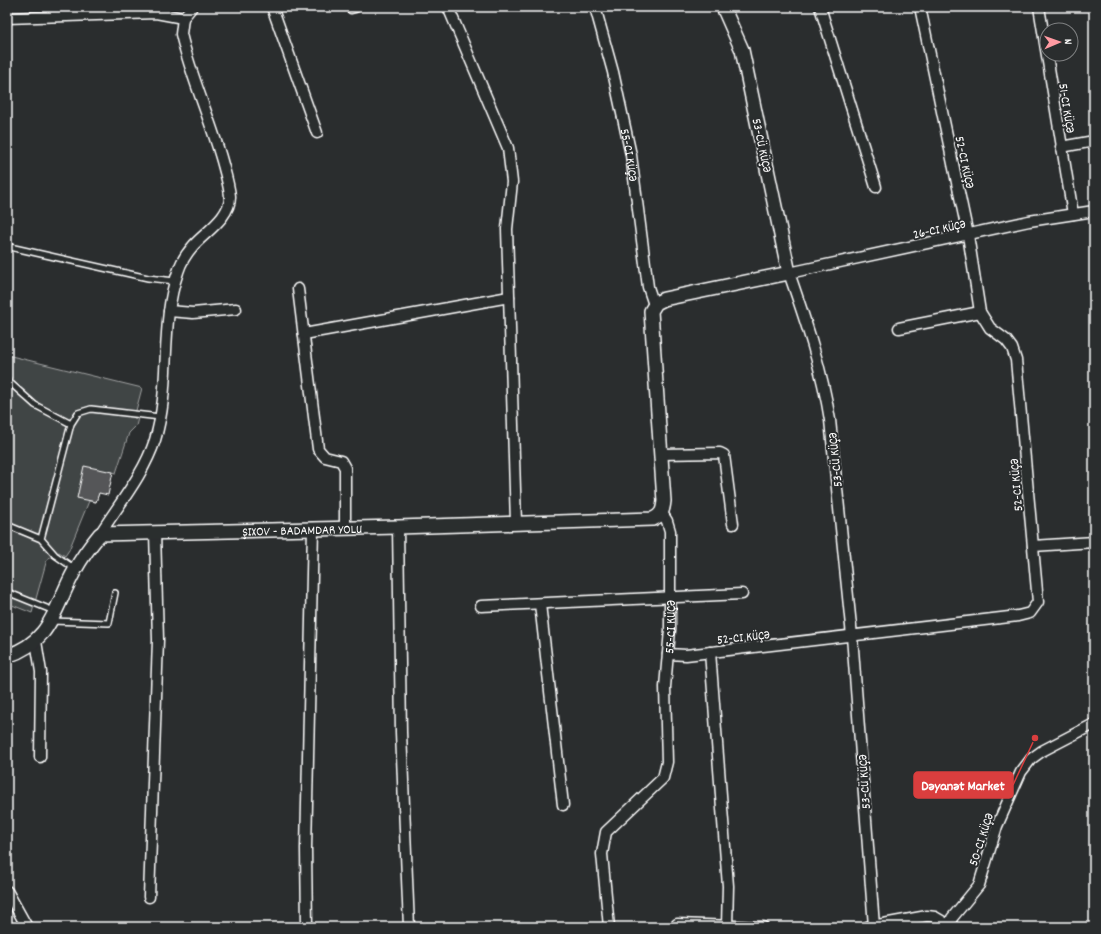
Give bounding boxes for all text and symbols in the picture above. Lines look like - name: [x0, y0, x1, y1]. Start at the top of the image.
- north arrow: [1039, 22, 1079, 62]
- text: N: [1059, 39, 1075, 45]
- street label: 51-CI KÜÇƏ: [1052, 82, 1079, 135]
- street label: 53-CÜ KÜÇƏ: [746, 117, 776, 175]
- street label: 55-CI KÜÇƏ: [614, 127, 641, 183]
- street label: 52-CI KÜÇƏ: [949, 135, 978, 191]
- street label: 26-CI KÜÇƏ: [911, 216, 968, 245]
- street label: 53-CÜ KÜÇƏ: [824, 431, 849, 488]
- street label: 52-CI KÜÇƏ: [1006, 457, 1029, 512]
- street label: ŞIXOV - BADAMDAR YOLU: [242, 521, 362, 543]
- street label: 55-CI KÜÇƏ: [661, 600, 682, 655]
- street label: 52-CI KÜÇƏ: [716, 626, 771, 651]
- street label: 53-CÜ KÜÇƏ: [854, 753, 877, 810]
- callout: Dəyanət Market: [914, 772, 1013, 798]
- text: Dəyanət Market: [921, 777, 1005, 797]
- street label: 50-CI KÜÇƏ: [965, 811, 1000, 869]

